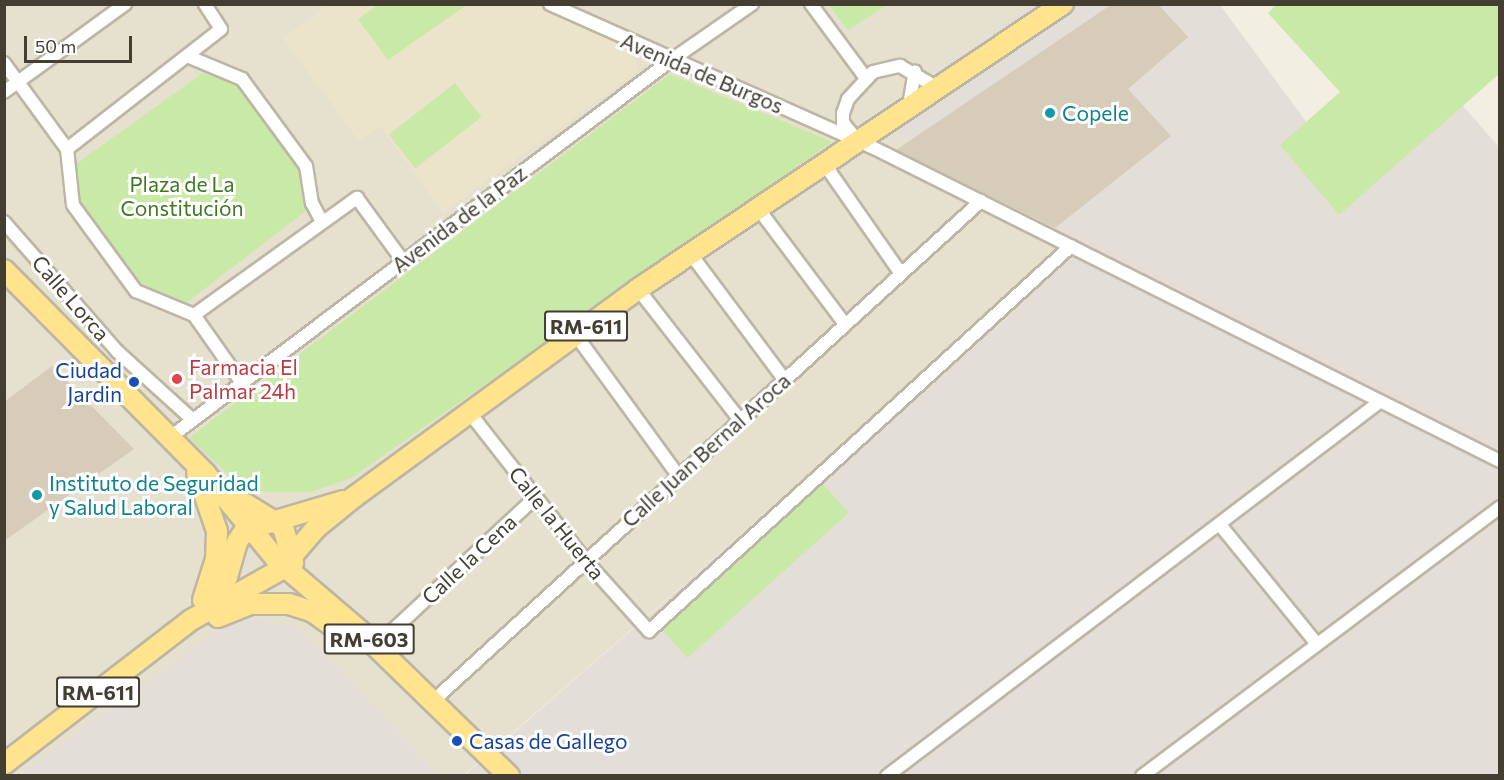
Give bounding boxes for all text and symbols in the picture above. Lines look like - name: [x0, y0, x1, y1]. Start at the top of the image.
- scale bar: [27, 24, 135, 62]
- street label: Avenida de Burgos: [617, 27, 787, 119]
- text: 50 m: [35, 35, 76, 57]
- place label: Copele: [1062, 100, 1129, 126]
- marker: Copele: [1043, 106, 1057, 120]
- street label: Avenida de la Paz: [387, 160, 531, 278]
- park label: Plaza de La Constitución: [120, 171, 244, 221]
- street label: Calle Lorca: [27, 250, 115, 346]
- road number: RM-611: [544, 309, 628, 343]
- place label: Farmacia El Palmar 24h: [189, 354, 298, 404]
- place label: Ciudad Jardin: [55, 357, 122, 407]
- street label: Calle Juan Bernal Aroca: [617, 368, 795, 532]
- marker: Farmacia El Palmar 24h: [170, 372, 184, 386]
- marker: Ciudad Jardin: [127, 375, 141, 389]
- street label: Calle la Huerta: [504, 461, 610, 585]
- place label: Instituto de Seguridad y Salud Laboral: [49, 470, 259, 520]
- marker: Instituto de Seguridad y Salud Laboral: [30, 488, 44, 502]
- street label: Calle la Cena: [417, 509, 521, 609]
- road number: RM-603: [322, 622, 416, 656]
- road number: RM-611: [56, 675, 140, 709]
- place label: Casas de Gallego: [469, 728, 628, 754]
- marker: Casas de Gallego: [450, 734, 464, 748]

